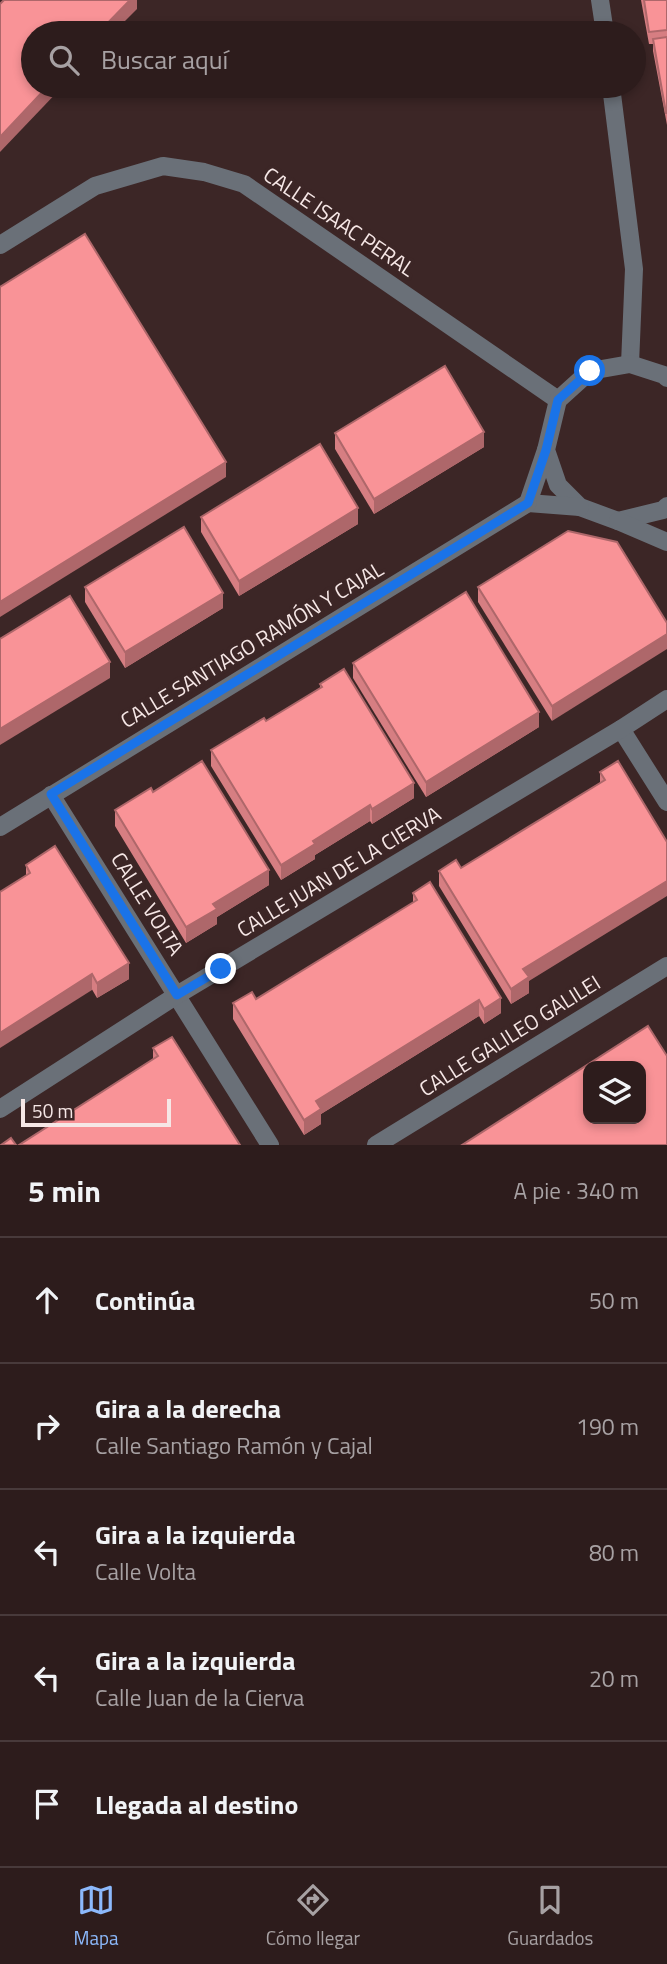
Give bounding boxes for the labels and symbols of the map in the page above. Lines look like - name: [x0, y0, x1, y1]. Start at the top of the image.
- street label: CALLE ISAAC PERAL: [257, 158, 422, 284]
- route start: [574, 355, 605, 386]
- street label: CALLE SANTIAGO RAMÓN Y CAJAL: [114, 553, 389, 736]
- street label: CALLE JUAN DE LA CIERVA: [230, 797, 447, 945]
- street label: CALLE VOLTA: [103, 845, 193, 962]
- route end: [205, 953, 236, 984]
- street label: CALLE GALILEO GALILEI: [413, 966, 606, 1104]
- scale bar: [21, 1096, 172, 1128]

